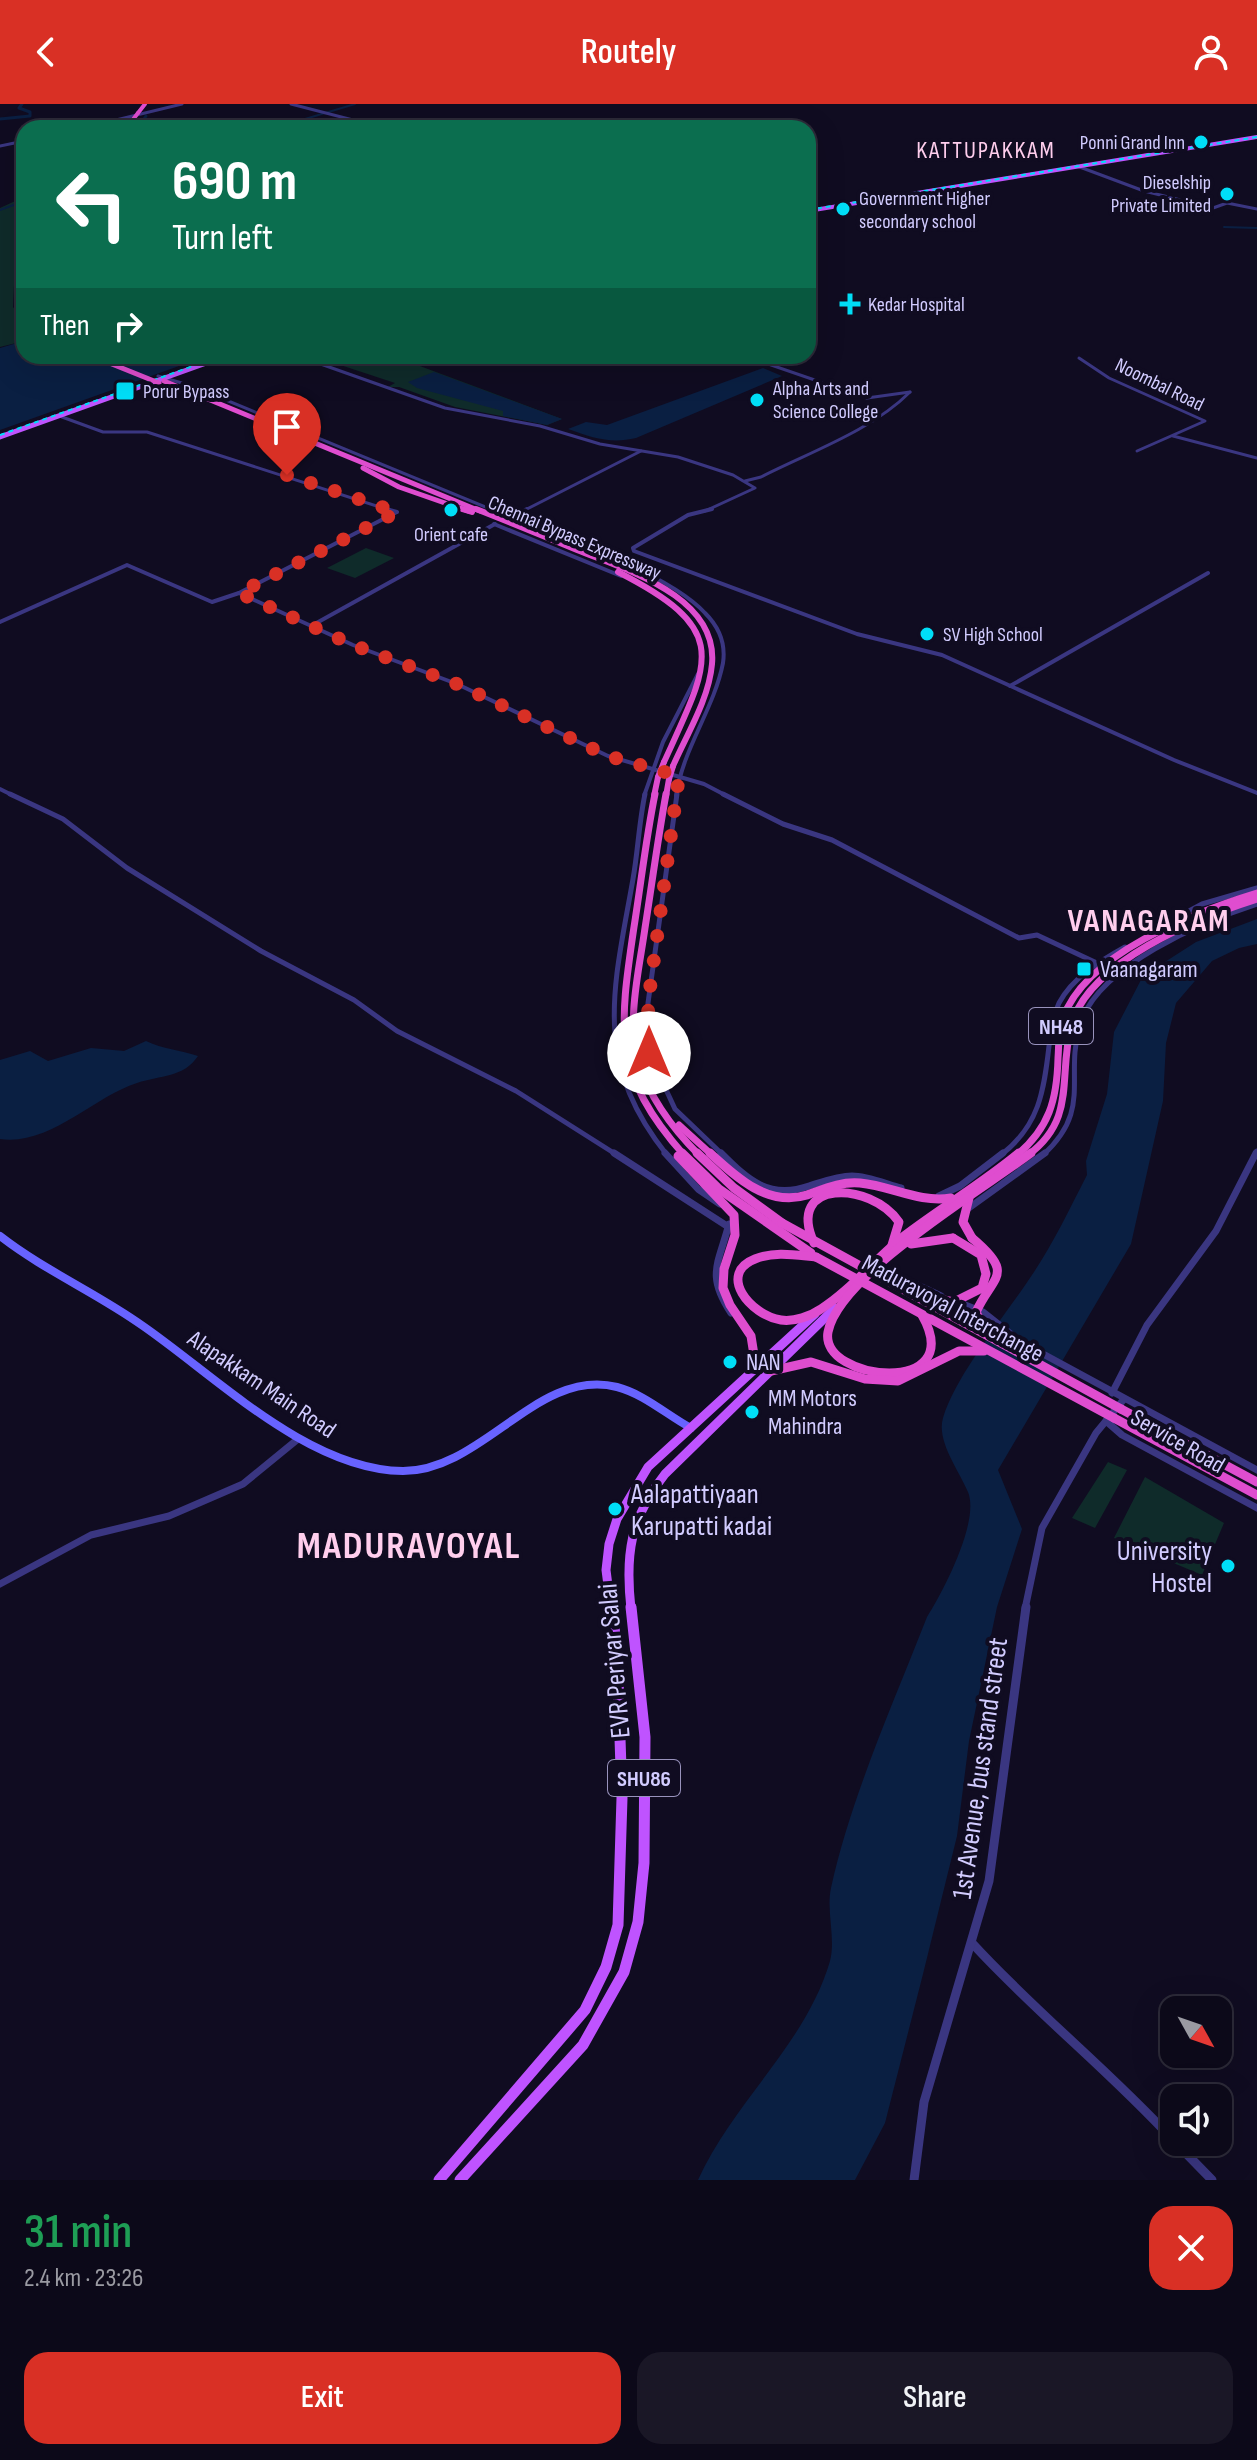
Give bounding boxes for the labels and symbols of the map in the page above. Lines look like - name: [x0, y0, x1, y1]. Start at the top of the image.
- place label: Ponni Grand Inn: [1080, 131, 1185, 155]
- marker: Ponni Grand Inn: [1192, 133, 1210, 151]
- district label: KATTUPAKKAM: [916, 136, 1056, 165]
- place label: Dieselship Private Limited: [1111, 171, 1211, 218]
- marker: Dieselship Private Limited: [1218, 185, 1236, 203]
- place label: Government Higher secondary school: [859, 187, 990, 234]
- marker: Government Higher secondary school: [834, 200, 852, 218]
- marker: Kedar Hospital: [839, 293, 861, 315]
- place label: Kedar Hospital: [868, 293, 965, 317]
- street label: Noombal Road: [1111, 353, 1208, 417]
- place label: Alpha Arts and Science College: [772, 377, 878, 424]
- marker: Porur Bypass: [114, 380, 136, 402]
- place label: Porur Bypass: [143, 380, 229, 404]
- marker: Alpha Arts and Science College: [748, 391, 766, 409]
- pin: [253, 393, 321, 475]
- street label: Chennai Bypass Expressway: [484, 491, 665, 585]
- marker: Orient cafe: [442, 501, 460, 519]
- place label: Orient cafe: [414, 523, 488, 547]
- place label: SV High School: [943, 623, 1043, 647]
- marker: SV High School: [918, 625, 936, 643]
- district label: VANAGARAM: [1067, 902, 1231, 941]
- place label: Vaanagaram: [1100, 955, 1198, 984]
- marker: Vaanagaram: [1075, 960, 1093, 978]
- road number: NH48: [1029, 1008, 1093, 1044]
- position arrow: [607, 1011, 691, 1095]
- street label: Maduravoyal Interchange: [857, 1248, 1049, 1369]
- street label: Alapakkam Main Road: [181, 1324, 341, 1445]
- place label: NAN: [746, 1348, 781, 1377]
- marker: NAN: [721, 1353, 739, 1371]
- place label: MM Motors Mahindra: [768, 1384, 857, 1441]
- marker: MM Motors Mahindra: [743, 1403, 761, 1421]
- street label: Service Road: [1126, 1403, 1230, 1480]
- place label: Aalapattiyaan Karupatti kadai: [630, 1478, 772, 1543]
- marker: Aalapattiyaan Karupatti kadai: [606, 1500, 624, 1518]
- district label: MADURAVOYAL: [297, 1524, 521, 1569]
- place label: University Hostel: [1117, 1535, 1212, 1600]
- marker: University Hostel: [1219, 1557, 1237, 1575]
- street label: EVR Periyar Salai: [591, 1582, 638, 1740]
- street label: 1st Avenue, bus stand street: [946, 1635, 1015, 1901]
- road number: SHU86: [608, 1760, 680, 1796]
- north arrow: [1160, 1996, 1232, 2068]

